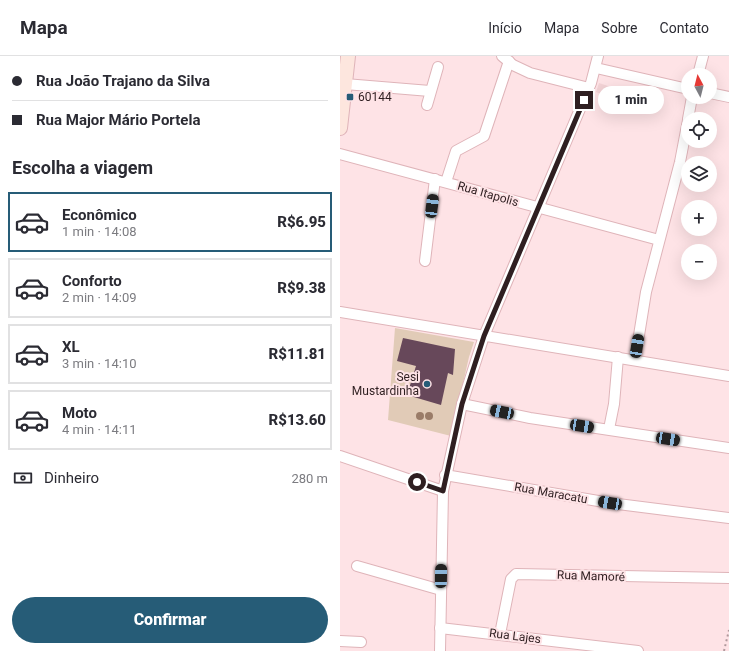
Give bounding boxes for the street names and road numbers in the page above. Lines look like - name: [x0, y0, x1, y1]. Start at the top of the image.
- street label: Rua Itapolis: [456, 179, 520, 209]
- street label: Rua Maracatu: [513, 480, 589, 506]
- street label: Rua Mamoré: [557, 568, 625, 584]
- street label: Rua Lajes: [488, 626, 542, 646]

